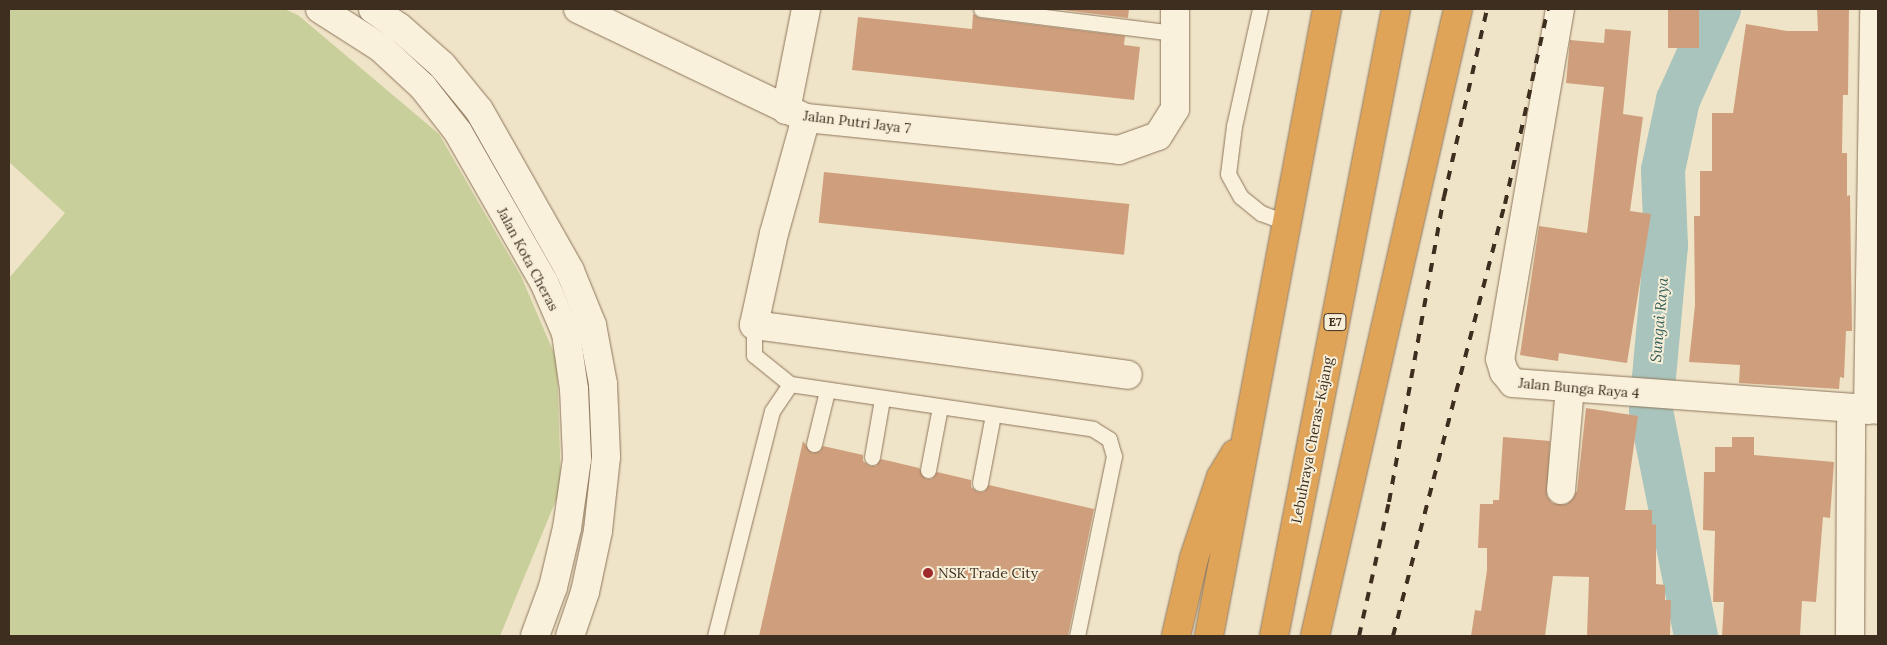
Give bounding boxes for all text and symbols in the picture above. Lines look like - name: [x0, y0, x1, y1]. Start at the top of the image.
- street label: Jalan Putri Jaya 7: [802, 107, 912, 137]
- street label: Jalan Kota Cheras: [494, 204, 562, 314]
- water label: Sungai Raya: [1646, 277, 1672, 363]
- road number: E7: [1322, 313, 1348, 332]
- street label: Lebuhraya Cheras–Kajang: [1288, 355, 1336, 525]
- street label: Jalan Bunga Raya 4: [1518, 374, 1640, 402]
- place label: NSK Trade City: [938, 565, 1038, 581]
- marker: NSK Trade City: [922, 567, 934, 579]

